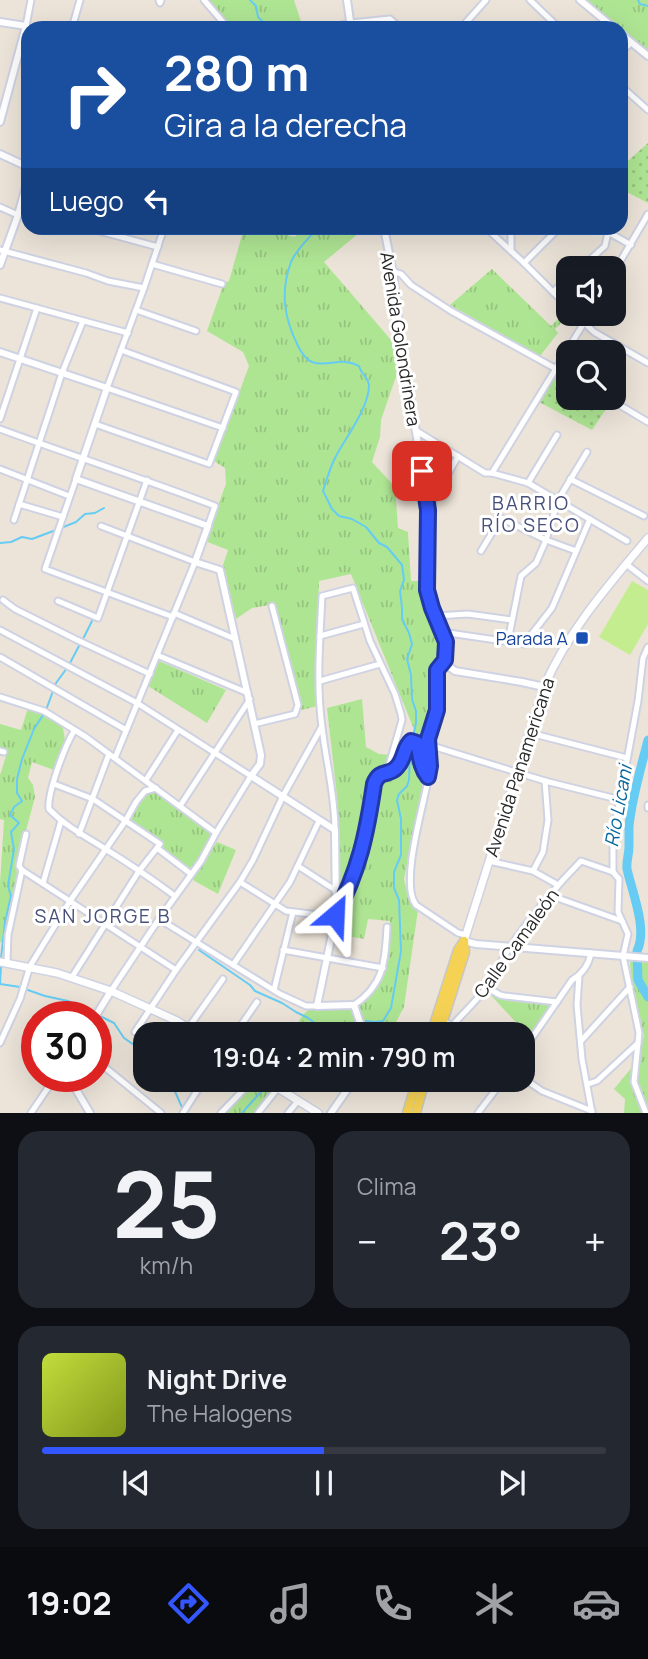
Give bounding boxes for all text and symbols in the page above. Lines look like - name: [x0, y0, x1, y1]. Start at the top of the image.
- text: 280 m: [164, 39, 309, 106]
- icon: right: [49, 49, 140, 140]
- text: Gira a la derecha: [164, 103, 407, 147]
- icon: left: [138, 182, 176, 220]
- text: Luego: [49, 183, 124, 219]
- street label: Avenida Golondrinera: [375, 250, 427, 428]
- map controls: [556, 256, 626, 410]
- button: sound: [556, 256, 626, 326]
- button: search: [556, 340, 626, 410]
- pin: [392, 441, 452, 501]
- icon: arrive: [403, 452, 441, 490]
- district label: BARRIO RÍO SECO: [481, 490, 581, 538]
- place label: Parada A: [496, 626, 569, 650]
- marker: Parada A: [574, 630, 590, 646]
- street label: Avenida Panamericana: [479, 674, 559, 860]
- water label: Río Licani: [598, 761, 638, 849]
- position arrow: [298, 878, 372, 952]
- street label: Calle Camaleón: [468, 884, 564, 1002]
- district label: SAN JORGE B: [35, 903, 171, 929]
- speed limit sign: 30: [21, 1001, 112, 1092]
- text: 19:04 · 2 min · 790 m: [213, 1039, 455, 1075]
- text: 25: [113, 1141, 220, 1265]
- text: Clima: [357, 1170, 416, 1202]
- text: 23°: [439, 1205, 523, 1276]
- text: −: [357, 1215, 378, 1267]
- text: +: [584, 1215, 606, 1267]
- text: km/h: [140, 1249, 193, 1281]
- text: Night Drive: [147, 1361, 287, 1397]
- text: The Halogens: [147, 1397, 292, 1429]
- icon: previous: [117, 1464, 155, 1502]
- icon: pause: [305, 1464, 343, 1502]
- icon: next: [493, 1464, 531, 1502]
- icon: directions: [164, 1579, 213, 1628]
- icon: music: [266, 1579, 315, 1628]
- icon: phone: [368, 1579, 417, 1628]
- icon: climate: [470, 1579, 519, 1628]
- icon: car: [572, 1579, 621, 1628]
- text: 19:02: [27, 1581, 111, 1625]

